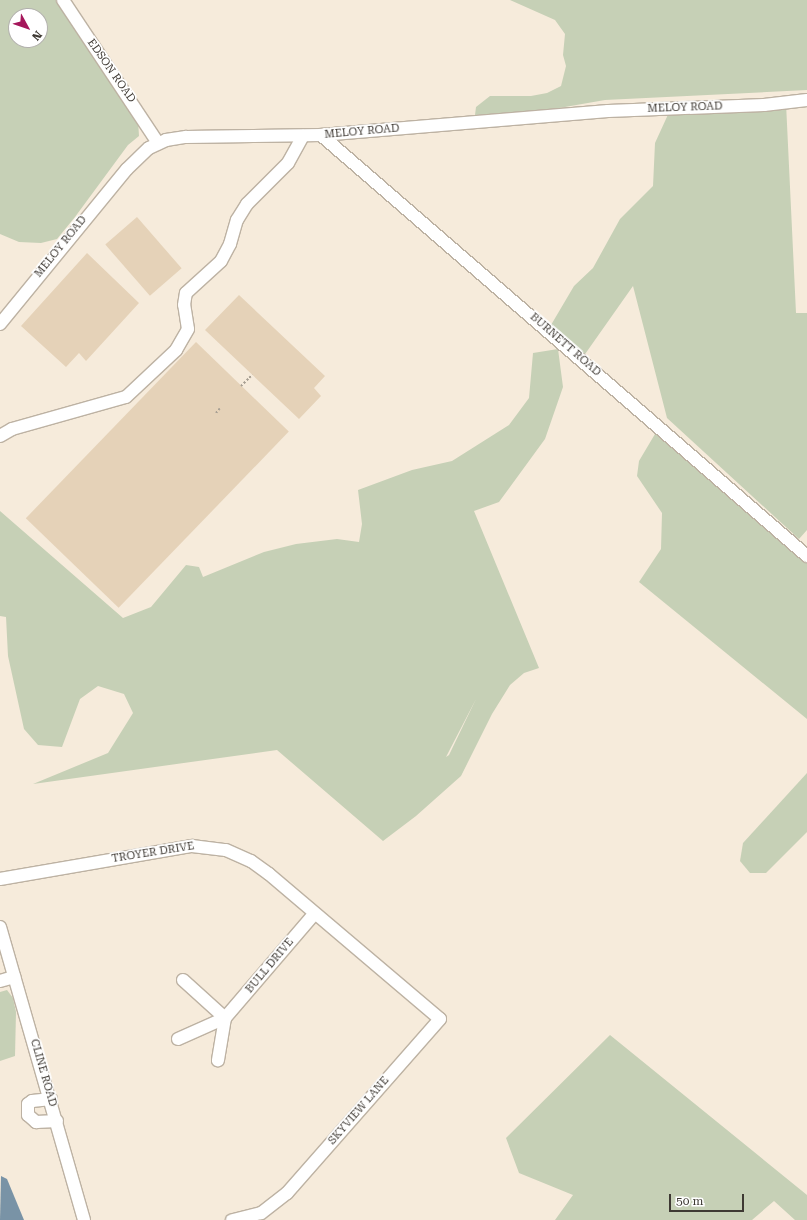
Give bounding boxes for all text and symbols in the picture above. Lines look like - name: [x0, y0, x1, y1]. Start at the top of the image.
- north arrow: [8, 8, 48, 48]
- text: N: [29, 28, 45, 43]
- street label: EDSON ROAD: [84, 37, 138, 105]
- street label: MELOY ROAD: [647, 100, 723, 116]
- street label: MELOY ROAD: [324, 122, 400, 142]
- street label: MELOY ROAD: [32, 214, 90, 280]
- street label: BURNETT ROAD: [527, 311, 603, 379]
- street label: TROYER DRIVE: [111, 840, 195, 866]
- street label: BULL DRIVE: [243, 936, 297, 996]
- street label: CLINE ROAD: [27, 1038, 59, 1108]
- street label: SKYVIEW LANE: [326, 1074, 392, 1148]
- scale bar: [671, 1186, 746, 1212]
- text: 50 m: [676, 1194, 703, 1208]

